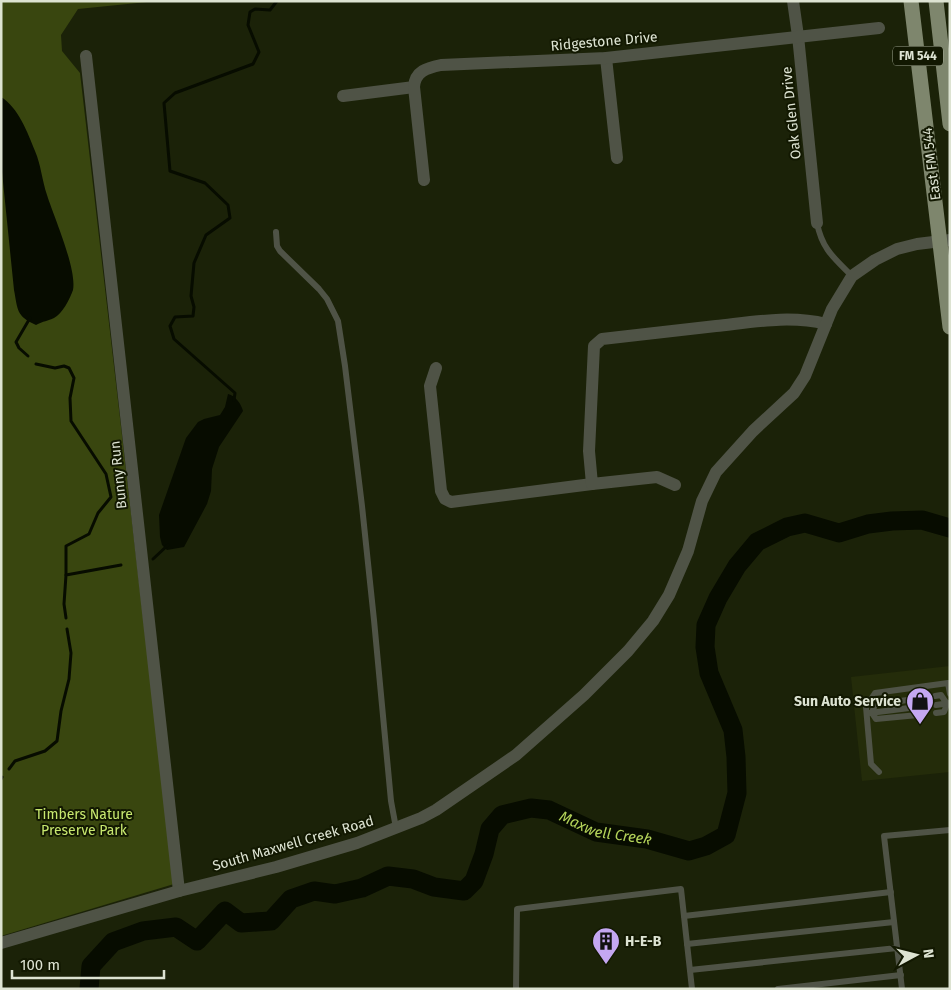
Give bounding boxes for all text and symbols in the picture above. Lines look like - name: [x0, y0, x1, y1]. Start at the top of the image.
- street label: Ridgestone Drive: [550, 28, 658, 55]
- road number: FM 544: [893, 46, 943, 66]
- street label: Oak Glen Drive: [778, 66, 805, 160]
- street label: East FM 544: [919, 126, 944, 201]
- street label: Bunny Run: [106, 440, 131, 510]
- shop icon: Sun Auto Service: [905, 686, 935, 725]
- place label: Sun Auto Service: [794, 693, 901, 710]
- park label: Timbers Nature Preserve Park: [35, 806, 133, 839]
- water label: Maxwell Creek: [557, 807, 654, 849]
- street label: South Maxwell Creek Road: [211, 812, 376, 875]
- building icon: H-E-B: [591, 926, 621, 965]
- north arrow: [891, 930, 941, 980]
- place label: H-E-B: [625, 933, 662, 950]
- scale bar: [12, 948, 165, 980]
- text: N: [919, 948, 937, 959]
- text: 100 m: [20, 956, 60, 974]

